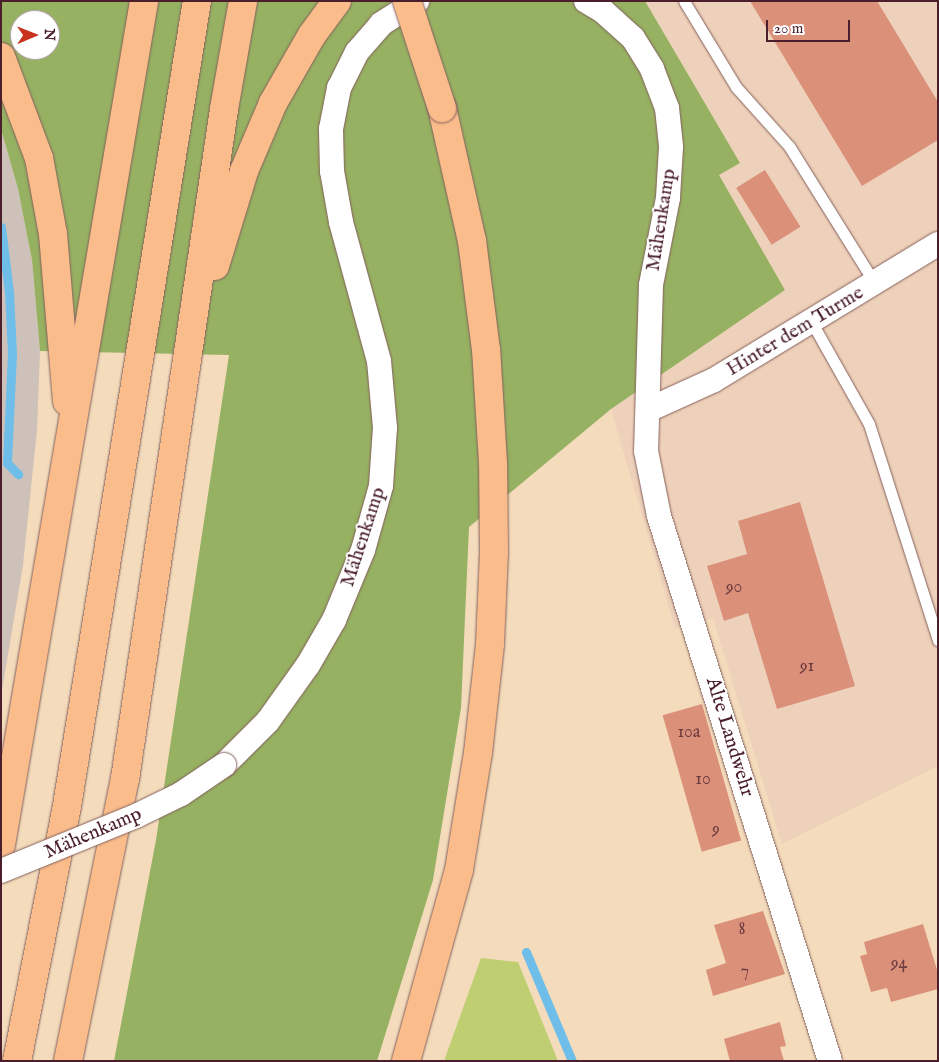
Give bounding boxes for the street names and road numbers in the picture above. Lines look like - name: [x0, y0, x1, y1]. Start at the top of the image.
- street label: Mähenkamp: [641, 167, 681, 273]
- street label: Hinter dem Turme: [722, 281, 868, 381]
- street label: Mähenkamp: [336, 484, 390, 590]
- street label: Alte Landwehr: [700, 674, 760, 800]
- street label: Mähenkamp: [41, 802, 145, 864]

